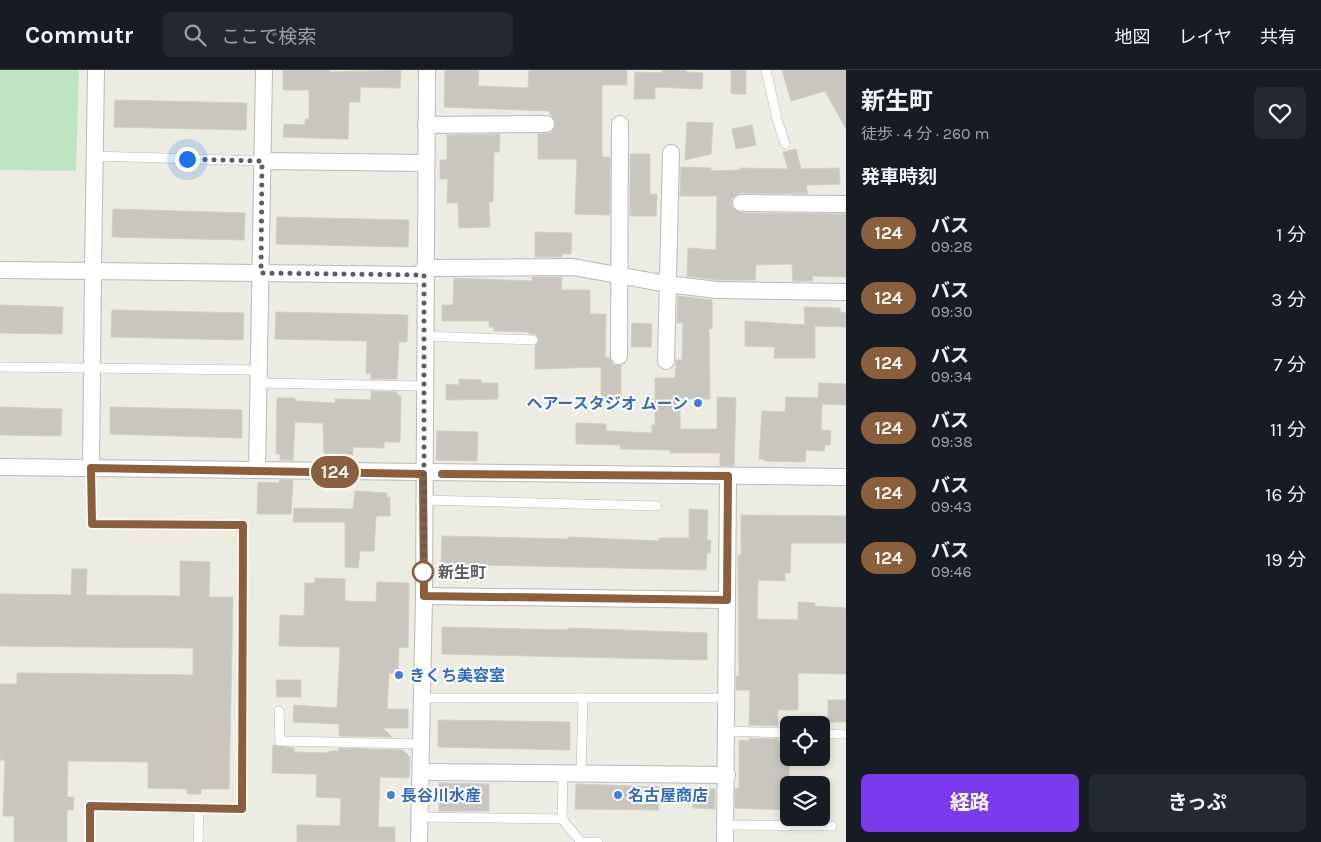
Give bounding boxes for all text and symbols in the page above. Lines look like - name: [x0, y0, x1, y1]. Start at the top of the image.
- search box: [163, 12, 513, 57]
- text: Commutr: [25, 21, 133, 49]
- icon: search: [181, 21, 209, 49]
- text: ここで検索: [221, 26, 316, 48]
- text: 地図: [1115, 26, 1151, 48]
- text: レイヤ: [1179, 26, 1232, 48]
- text: 共有: [1260, 26, 1296, 48]
- text: 新生町: [861, 87, 933, 115]
- button: heart: [1254, 87, 1306, 139]
- text: 徒歩 · 4 分 · 260 m: [861, 124, 989, 143]
- your location: [175, 147, 200, 172]
- text: 発車時刻: [861, 166, 937, 188]
- text: バス: [931, 215, 969, 237]
- text: 124: [874, 222, 903, 244]
- text: 1 分: [1276, 224, 1306, 246]
- text: 09:28: [931, 237, 973, 256]
- text: バス: [931, 280, 969, 302]
- text: 124: [874, 287, 903, 309]
- text: 3 分: [1271, 289, 1306, 311]
- text: 09:30: [931, 302, 972, 321]
- text: バス: [931, 345, 969, 367]
- text: 124: [874, 352, 903, 374]
- text: 7 分: [1274, 354, 1306, 376]
- text: 09:34: [931, 367, 972, 386]
- place label: ヘアースタジオ ムーン: [527, 394, 688, 413]
- marker: ヘアースタジオ ムーン: [692, 397, 704, 409]
- text: バス: [931, 410, 969, 432]
- text: 124: [874, 417, 903, 439]
- text: 11 分: [1270, 419, 1306, 441]
- text: 09:38: [931, 432, 973, 451]
- line badge: 124: [306, 456, 364, 488]
- text: 124: [321, 461, 349, 483]
- text: バス: [931, 475, 969, 497]
- text: 124: [874, 482, 903, 504]
- text: 16 分: [1265, 484, 1306, 506]
- text: 09:43: [931, 497, 972, 516]
- text: バス: [931, 540, 969, 562]
- text: 124: [874, 547, 903, 569]
- text: 19 分: [1265, 549, 1306, 571]
- marker: 新生町: [412, 561, 434, 583]
- text: 09:46: [931, 562, 972, 581]
- place label: 新生町: [438, 563, 486, 582]
- place label: きくち美容室: [409, 666, 505, 685]
- marker: きくち美容室: [393, 669, 405, 681]
- map controls: [780, 716, 830, 826]
- button: locate: [780, 716, 830, 766]
- button: 経路: [861, 774, 1079, 832]
- button: きっぷ: [1089, 774, 1306, 832]
- button: layers: [780, 776, 830, 826]
- place label: 長谷川水産: [401, 786, 481, 805]
- place label: 名古屋商店: [628, 786, 708, 805]
- marker: 長谷川水産: [385, 789, 397, 801]
- marker: 名古屋商店: [612, 789, 624, 801]

